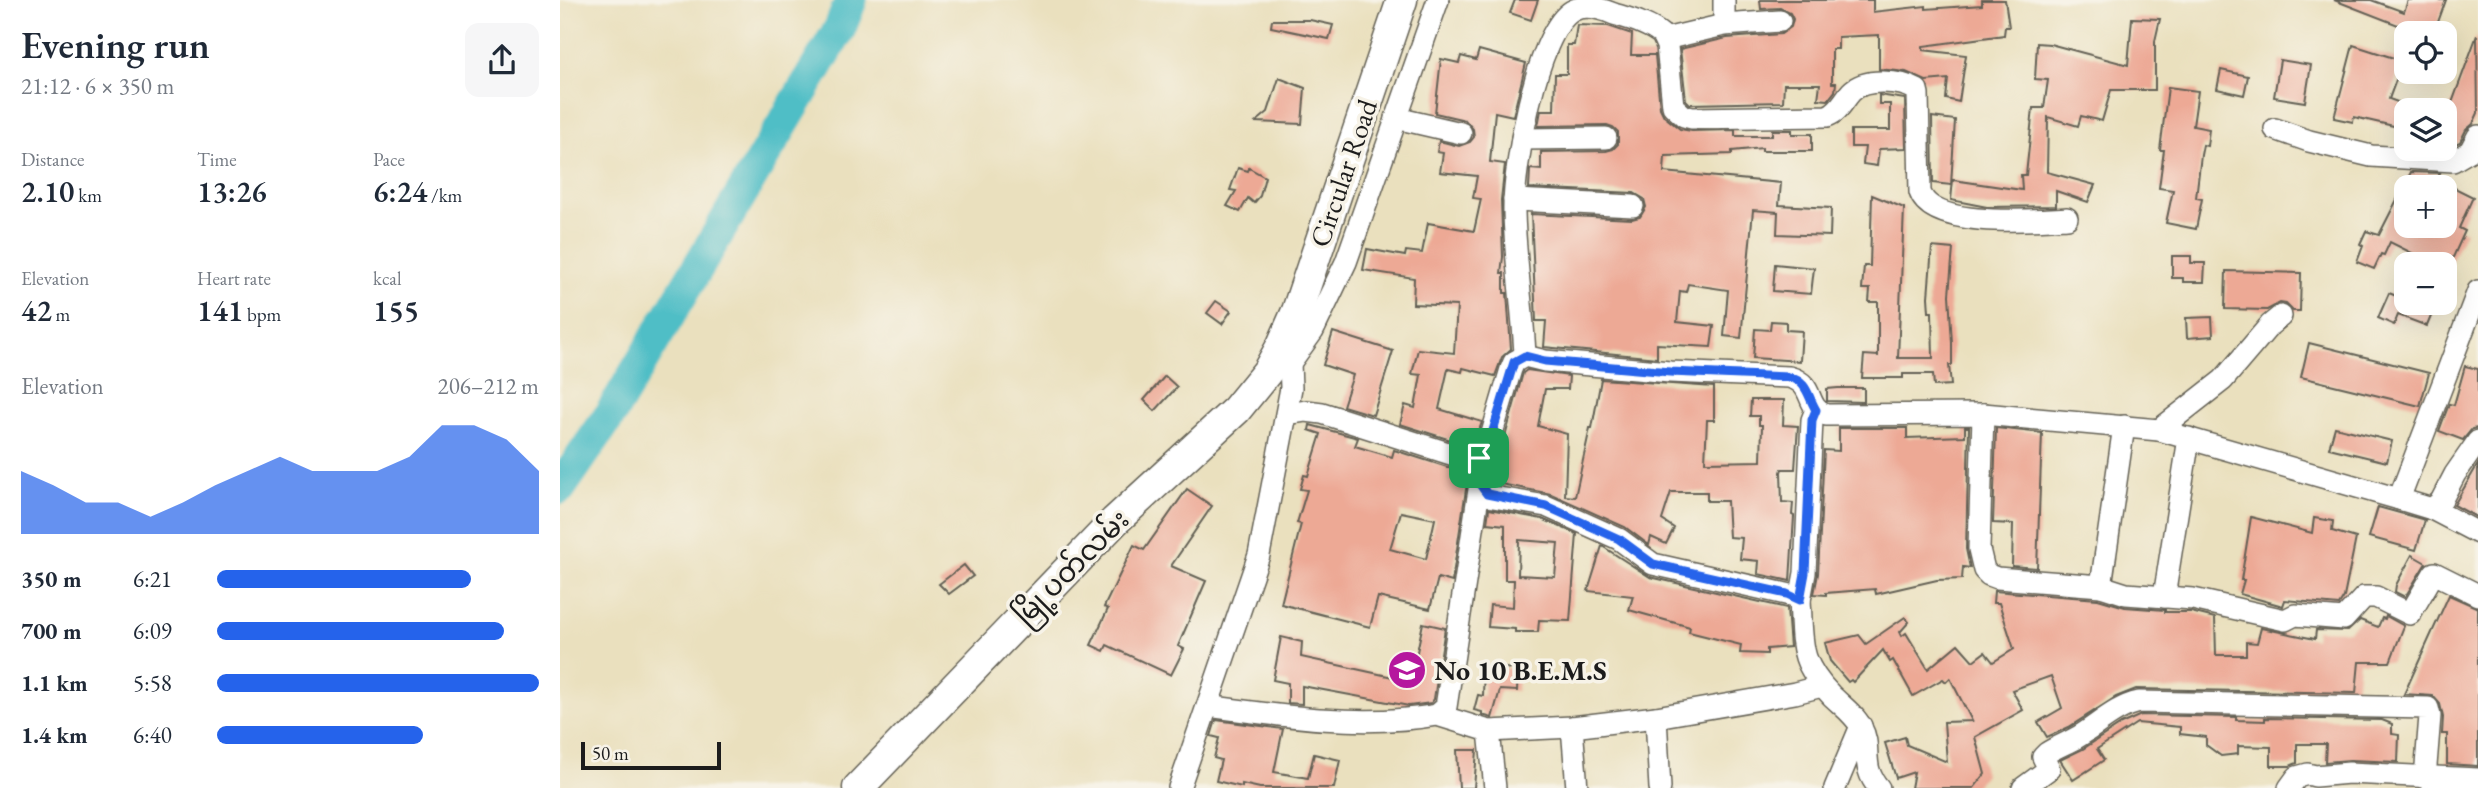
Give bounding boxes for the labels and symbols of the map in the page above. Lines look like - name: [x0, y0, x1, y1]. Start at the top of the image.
- street label: Circular Road: [1301, 94, 1385, 252]
- pin: [1449, 428, 1509, 488]
- street label: မြို့ပတ်လမ်း: [1006, 502, 1140, 636]
- school or university icon: No 10 B.E.M.S: [1386, 649, 1428, 691]
- place label: No 10 B.E.M.S: [1434, 652, 1607, 688]
- scale bar: [581, 739, 721, 771]

